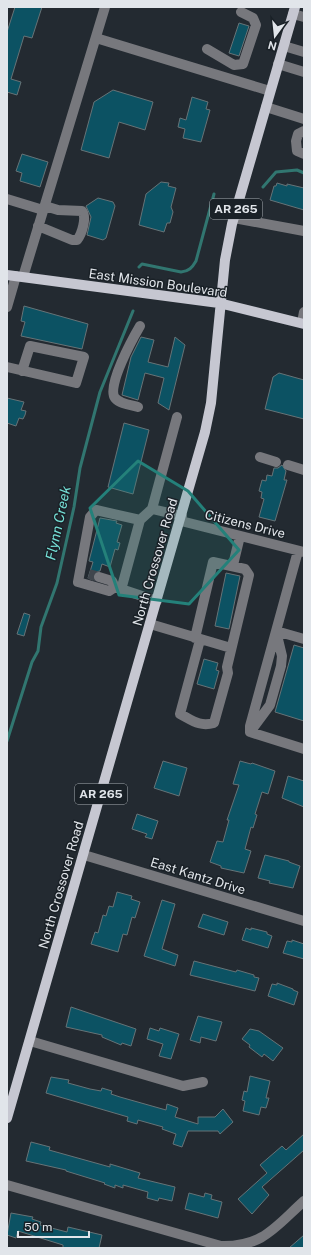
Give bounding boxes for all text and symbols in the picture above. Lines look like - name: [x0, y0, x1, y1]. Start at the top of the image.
- north arrow: [255, 16, 295, 56]
- text: N: [267, 39, 278, 53]
- road number: AR 265: [210, 199, 262, 219]
- street label: East Mission Boulevard: [88, 266, 228, 300]
- water label: Flynn Creek: [42, 484, 74, 562]
- street label: North Crossover Road: [130, 496, 180, 628]
- street label: Citizens Drive: [203, 507, 287, 541]
- road number: AR 265: [75, 784, 127, 804]
- street label: North Crossover Road: [36, 819, 86, 951]
- street label: East Kantz Drive: [149, 854, 247, 898]
- scale bar: [18, 1213, 89, 1239]
- text: 50 m: [24, 1220, 52, 1234]

